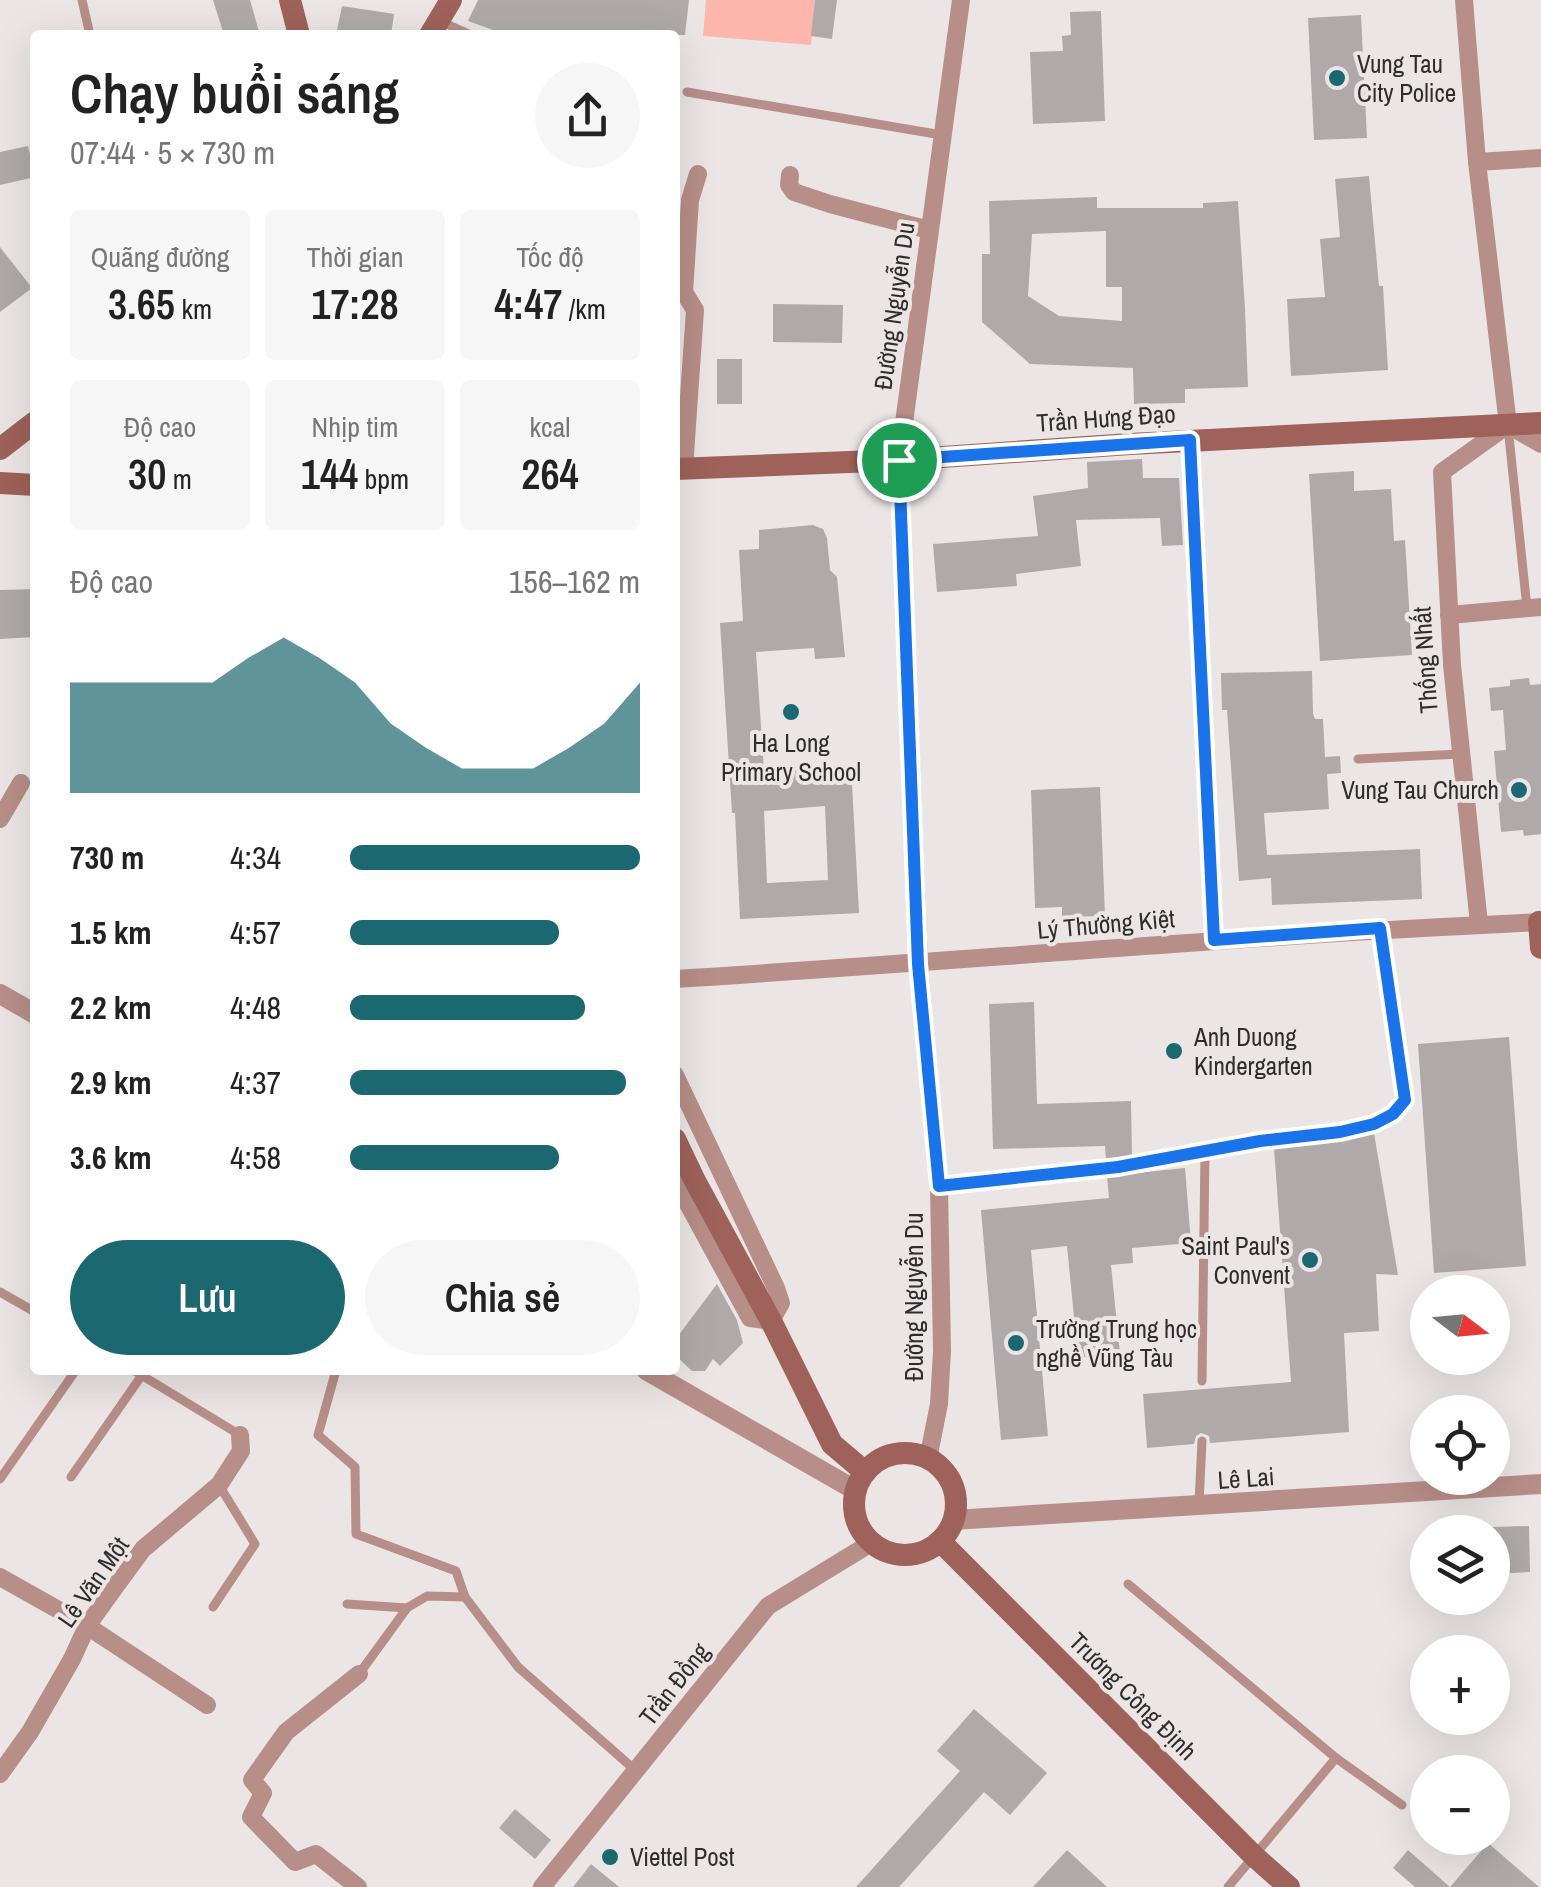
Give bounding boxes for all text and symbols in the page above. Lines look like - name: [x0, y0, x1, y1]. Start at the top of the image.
- place label: Vung Tau City Police: [1357, 47, 1456, 110]
- text: Chạy buổi sáng: [70, 56, 399, 130]
- button: share: [535, 63, 640, 168]
- marker: Vung Tau City Police: [1326, 67, 1348, 89]
- text: 07:44 · 5 × 730 m: [70, 131, 275, 174]
- street label: Đường Nguyễn Du: [865, 220, 923, 392]
- text: Quãng đường: [90, 238, 230, 276]
- text: Thời gian: [306, 238, 404, 276]
- text: Tốc độ: [516, 238, 584, 276]
- text: 3.65: [108, 276, 175, 332]
- text: 17:28: [311, 276, 399, 332]
- text: 4:47: [494, 276, 562, 332]
- text: km: [175, 290, 212, 328]
- text: /km: [562, 290, 606, 328]
- street label: Trần Hưng Đạo: [1035, 396, 1177, 440]
- text: Độ cao: [124, 408, 196, 446]
- text: Nhịp tim: [312, 408, 398, 446]
- text: kcal: [530, 408, 570, 446]
- pin: [857, 418, 942, 503]
- icon: arrive: [872, 433, 927, 488]
- text: 30: [128, 446, 166, 502]
- text: 144: [301, 446, 358, 502]
- text: 264: [521, 446, 579, 502]
- text: m: [166, 460, 192, 498]
- text: bpm: [358, 460, 409, 498]
- text: Độ cao: [70, 560, 153, 603]
- text: 156–162 m: [509, 560, 640, 603]
- street label: Thống Nhất: [1404, 605, 1446, 715]
- marker: Ha Long Primary School: [780, 701, 802, 723]
- place label: Ha Long Primary School: [721, 726, 861, 789]
- place label: Vung Tau Church: [1341, 773, 1499, 807]
- marker: Vung Tau Church: [1508, 779, 1530, 801]
- text: 730 m: [70, 836, 144, 879]
- text: 4:34: [230, 836, 281, 879]
- street label: Lý Thường Kiệt: [1036, 901, 1176, 947]
- text: 1.5 km: [70, 911, 152, 954]
- text: 4:57: [230, 911, 281, 954]
- text: 2.2 km: [70, 986, 152, 1029]
- text: 4:48: [230, 986, 281, 1029]
- place label: Anh Duong Kindergarten: [1193, 1020, 1313, 1083]
- marker: Anh Duong Kindergarten: [1163, 1040, 1185, 1062]
- text: 2.9 km: [70, 1061, 152, 1104]
- text: 4:37: [230, 1061, 281, 1104]
- text: 3.6 km: [70, 1136, 152, 1179]
- text: 4:58: [230, 1136, 281, 1179]
- street label: Đường Nguyễn Du: [897, 1213, 931, 1381]
- place label: Saint Paul's Convent: [1181, 1229, 1290, 1292]
- button: Lưu: [70, 1240, 345, 1355]
- button: Chia sẻ: [365, 1240, 640, 1355]
- marker: Saint Paul's Convent: [1299, 1249, 1321, 1271]
- north arrow: [1410, 1275, 1510, 1375]
- map controls: [1410, 1275, 1510, 1855]
- place label: Trường Trung học nghề Vũng Tàu: [1036, 1312, 1197, 1375]
- marker: Trường Trung học nghề Vũng Tàu: [1005, 1332, 1027, 1354]
- button: locate: [1410, 1395, 1510, 1495]
- street label: Lê Lai: [1216, 1459, 1276, 1497]
- button: layers: [1410, 1515, 1510, 1615]
- street label: Lê Văn Một: [49, 1530, 137, 1634]
- street label: Trương Công Định: [1062, 1625, 1204, 1767]
- street label: Trần Đồng: [631, 1635, 717, 1732]
- button: +: [1410, 1635, 1510, 1735]
- button: −: [1410, 1755, 1510, 1855]
- place label: Viettel Post: [630, 1840, 735, 1874]
- marker: Viettel Post: [599, 1846, 621, 1868]

